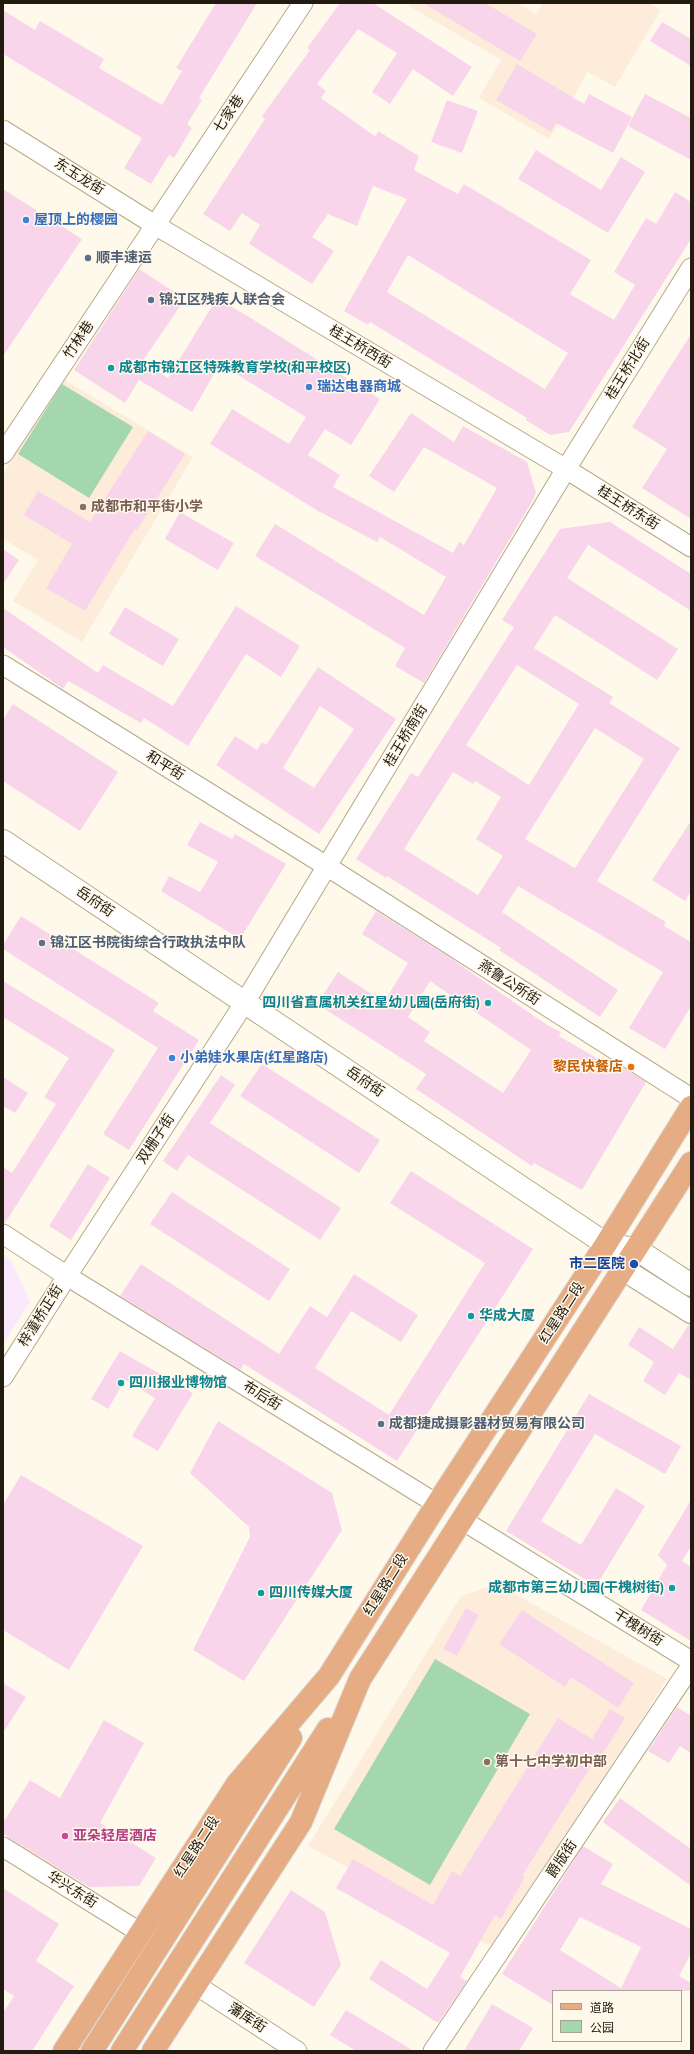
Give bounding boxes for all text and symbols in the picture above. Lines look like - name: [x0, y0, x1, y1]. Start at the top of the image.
- street label: 七家巷: [210, 92, 248, 136]
- street label: 东玉龙街: [51, 155, 107, 199]
- place label: 屋顶上的樱园: [34, 212, 118, 228]
- marker: 屋顶上的樱园: [21, 215, 31, 225]
- place label: 顺丰速运: [96, 250, 152, 266]
- marker: 顺丰速运: [83, 253, 93, 263]
- place label: 锦江区残疾人联合会: [159, 292, 285, 308]
- marker: 锦江区残疾人联合会: [146, 295, 156, 305]
- street label: 竹林巷: [60, 318, 98, 362]
- street label: 桂王桥西街: [326, 322, 394, 372]
- street label: 桂王桥北街: [602, 335, 654, 403]
- place label: 成都市锦江区特殊教育学校(和平校区): [119, 360, 351, 376]
- marker: 成都市锦江区特殊教育学校(和平校区): [106, 363, 116, 373]
- place label: 瑞达电器商城: [317, 379, 401, 395]
- marker: 瑞达电器商城: [304, 382, 314, 392]
- street label: 桂王桥东街: [594, 482, 662, 534]
- place label: 成都市和平街小学: [91, 499, 203, 515]
- marker: 成都市和平街小学: [78, 502, 88, 512]
- street label: 桂王桥南街: [381, 702, 431, 770]
- street label: 和平街: [143, 748, 187, 784]
- street label: 岳府街: [73, 883, 117, 921]
- place label: 锦江区书院街综合行政执法中队: [50, 935, 246, 951]
- marker: 锦江区书院街综合行政执法中队: [37, 938, 47, 948]
- street label: 燕鲁公所街: [475, 957, 543, 1009]
- place label: 四川省直属机关红星幼儿园(岳府街): [262, 995, 480, 1011]
- marker: 四川省直属机关红星幼儿园(岳府街): [483, 998, 493, 1008]
- place label: 小弟娃水果店(红星路店): [180, 1050, 328, 1066]
- marker: 小弟娃水果店(红星路店): [167, 1053, 177, 1063]
- place label: 黎民快餐店: [553, 1059, 623, 1075]
- marker: 黎民快餐店: [626, 1062, 636, 1072]
- street label: 岳府街: [343, 1063, 387, 1101]
- street label: 双栅子街: [134, 1111, 178, 1167]
- place label: 市二医院: [569, 1256, 625, 1272]
- marker: 市二医院: [628, 1258, 640, 1270]
- street label: 红星路二段: [536, 1279, 588, 1347]
- street label: 梓潼桥正街: [15, 1282, 67, 1350]
- place label: 华成大厦: [479, 1308, 535, 1324]
- marker: 华成大厦: [466, 1311, 476, 1321]
- place label: 四川报业博物馆: [129, 1375, 227, 1391]
- marker: 四川报业博物馆: [116, 1378, 126, 1388]
- street label: 布后街: [240, 1378, 284, 1414]
- place label: 成都捷成摄影器材贸易有限公司: [389, 1416, 585, 1432]
- marker: 成都捷成摄影器材贸易有限公司: [376, 1419, 386, 1429]
- street label: 红星路二段: [360, 1551, 412, 1619]
- place label: 成都市第三幼儿园(干槐树街): [488, 1580, 664, 1596]
- marker: 成都市第三幼儿园(干槐树街): [667, 1583, 677, 1593]
- place label: 四川传媒大厦: [269, 1585, 353, 1601]
- marker: 四川传媒大厦: [256, 1588, 266, 1598]
- street label: 干槐树街: [610, 1606, 666, 1650]
- place label: 第十七中学初中部: [495, 1754, 607, 1770]
- marker: 第十七中学初中部: [482, 1757, 492, 1767]
- street label: 红星路二段: [171, 1813, 223, 1881]
- place label: 亚朵轻居酒店: [73, 1828, 157, 1844]
- marker: 亚朵轻居酒店: [60, 1831, 70, 1841]
- street label: 爵版街: [543, 1837, 581, 1881]
- street label: 华兴东街: [44, 1868, 100, 1912]
- legend: [552, 1990, 682, 2042]
- street label: 藩库街: [225, 2000, 269, 2036]
- text: 道路: [590, 2000, 614, 2015]
- text: 公园: [590, 2020, 614, 2035]

